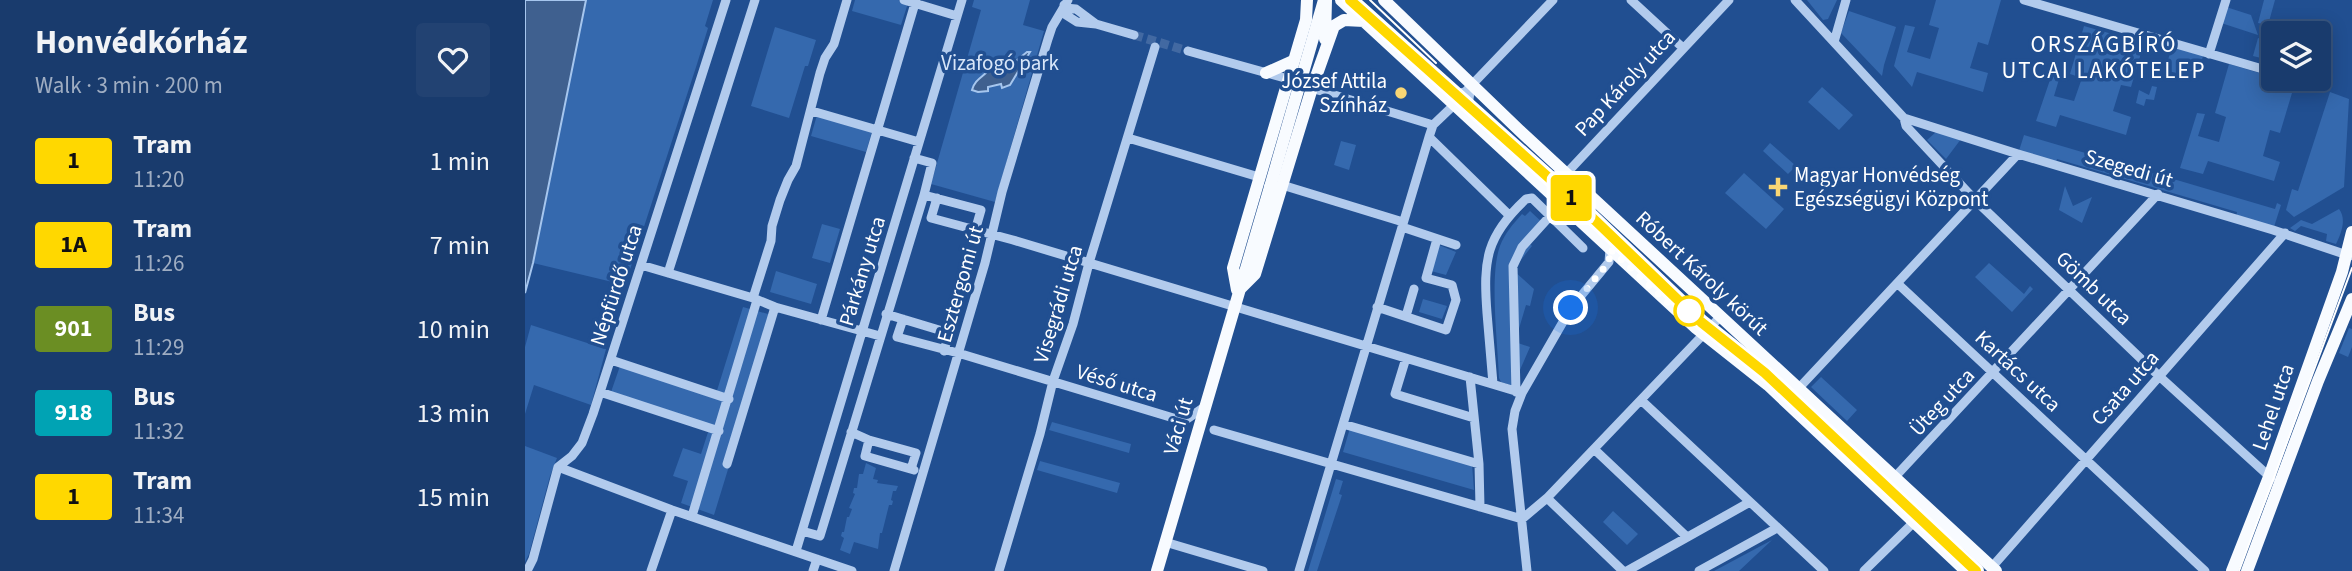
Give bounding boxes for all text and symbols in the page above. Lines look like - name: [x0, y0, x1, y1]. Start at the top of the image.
- text: Honvédkórház: [35, 19, 247, 66]
- map controls: [2261, 21, 2331, 91]
- button: layers: [2261, 21, 2331, 91]
- button: heart: [416, 23, 490, 97]
- street label: Pap Károly utca: [1568, 23, 1682, 143]
- district label: ORSZÁGBÍRÓ UTCAI LAKÓTELEP: [2002, 28, 2206, 87]
- park label: Vizafogó park: [941, 48, 1060, 78]
- place label: József Attila Színház: [1281, 66, 1387, 120]
- text: Walk · 3 min · 200 m: [35, 69, 223, 102]
- marker: József Attila Színház: [1393, 85, 1409, 101]
- text: Tram: [133, 126, 192, 163]
- street label: Szegedi út: [2081, 141, 2177, 195]
- text: 1: [67, 143, 80, 178]
- text: 1 min: [430, 143, 490, 180]
- place label: Magyar Honvédség Egészségügyi Központ: [1794, 160, 1988, 214]
- text: 11:20: [133, 163, 184, 196]
- line badge: 1: [1548, 175, 1594, 221]
- marker: Magyar Honvédség Egészségügyi Központ: [1768, 177, 1788, 197]
- text: 1: [1565, 180, 1577, 215]
- street label: Róbert Károly körút: [1629, 204, 1775, 342]
- text: Tram: [133, 210, 192, 247]
- street label: Párkány utca: [831, 212, 893, 330]
- street label: Népfürdő utca: [582, 221, 650, 349]
- street label: Esztergomi út: [929, 222, 991, 346]
- text: 1A: [60, 227, 87, 262]
- text: 7 min: [430, 227, 490, 264]
- street label: Visegrádi utca: [1026, 241, 1090, 367]
- street label: Gömb utca: [2049, 244, 2139, 332]
- text: 11:26: [133, 247, 184, 280]
- your location: [1553, 290, 1588, 325]
- text: Bus: [133, 294, 175, 331]
- unlabelled marker: [1674, 296, 1704, 326]
- text: 901: [54, 311, 93, 346]
- text: 10 min: [417, 311, 490, 348]
- street label: Kartács utca: [1968, 323, 2068, 419]
- text: 11:29: [133, 331, 184, 364]
- street label: Csata utca: [2084, 344, 2166, 432]
- street label: Véső utca: [1073, 356, 1161, 410]
- street label: Lehel utca: [2244, 360, 2302, 454]
- street label: Üteg utca: [1903, 361, 1981, 443]
- text: Bus: [133, 378, 175, 415]
- street label: Váci út: [1156, 394, 1200, 458]
- text: 918: [54, 395, 93, 430]
- text: 13 min: [417, 395, 490, 432]
- text: 11:32: [133, 415, 184, 448]
- text: Tram: [133, 462, 192, 499]
- text: 1: [67, 479, 80, 514]
- text: 15 min: [417, 479, 490, 516]
- text: 11:34: [133, 499, 184, 532]

